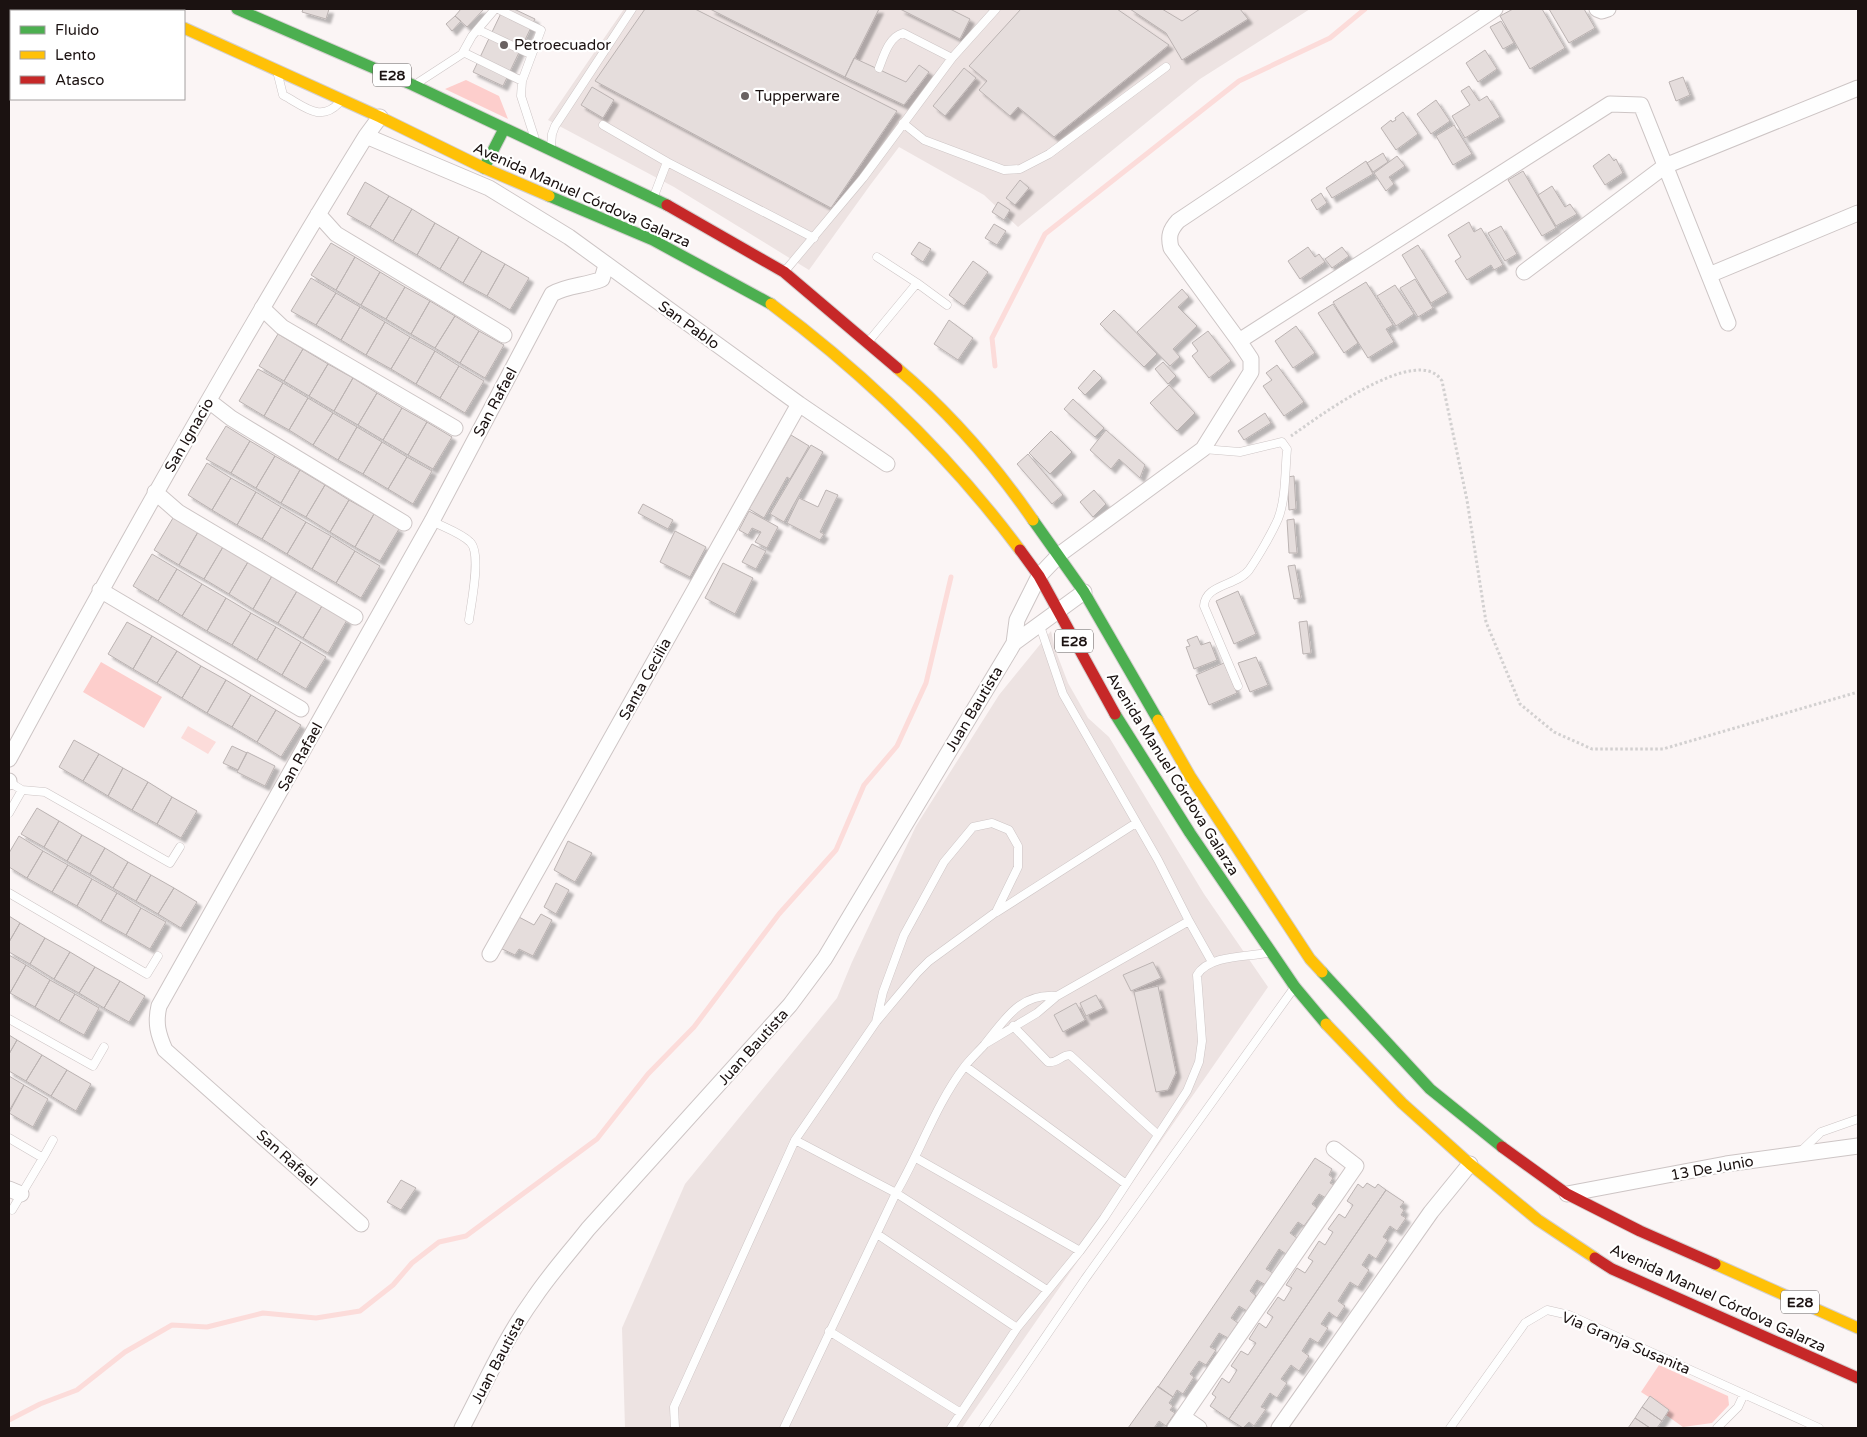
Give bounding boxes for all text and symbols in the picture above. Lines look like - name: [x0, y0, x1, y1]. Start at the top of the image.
- legend: [10, 10, 185, 100]
- text: Fluido: [55, 21, 99, 39]
- place label: Petroecuador: [514, 36, 611, 54]
- marker: Petroecuador: [498, 39, 510, 51]
- text: Lento: [55, 46, 96, 64]
- road number: E28: [373, 64, 411, 86]
- text: Atasco: [55, 71, 104, 89]
- place label: Tupperware: [755, 87, 840, 105]
- marker: Tupperware: [739, 90, 751, 102]
- street label: Avenida Manuel Córdova Galarza: [471, 139, 693, 251]
- street label: San Pablo: [655, 297, 723, 353]
- street label: San Rafael: [469, 364, 521, 440]
- street label: San Ignacio: [161, 395, 217, 475]
- road number: E28: [1055, 630, 1093, 652]
- street label: Santa Cecilia: [615, 635, 675, 723]
- street label: Juan Bautista: [941, 663, 1007, 755]
- street label: Avenida Manuel Córdova Galarza: [1103, 669, 1243, 879]
- street label: San Rafael: [274, 720, 326, 794]
- street label: Juan Bautista: [714, 1005, 792, 1089]
- street label: San Rafael: [253, 1126, 321, 1190]
- street label: 13 De Junio: [1669, 1152, 1755, 1184]
- street label: Avenida Manuel Córdova Galarza: [1607, 1240, 1829, 1356]
- road number: E28: [1781, 1290, 1819, 1314]
- street label: Via Granja Susanita: [1559, 1308, 1693, 1378]
- street label: Juan Bautista: [467, 1313, 529, 1407]

